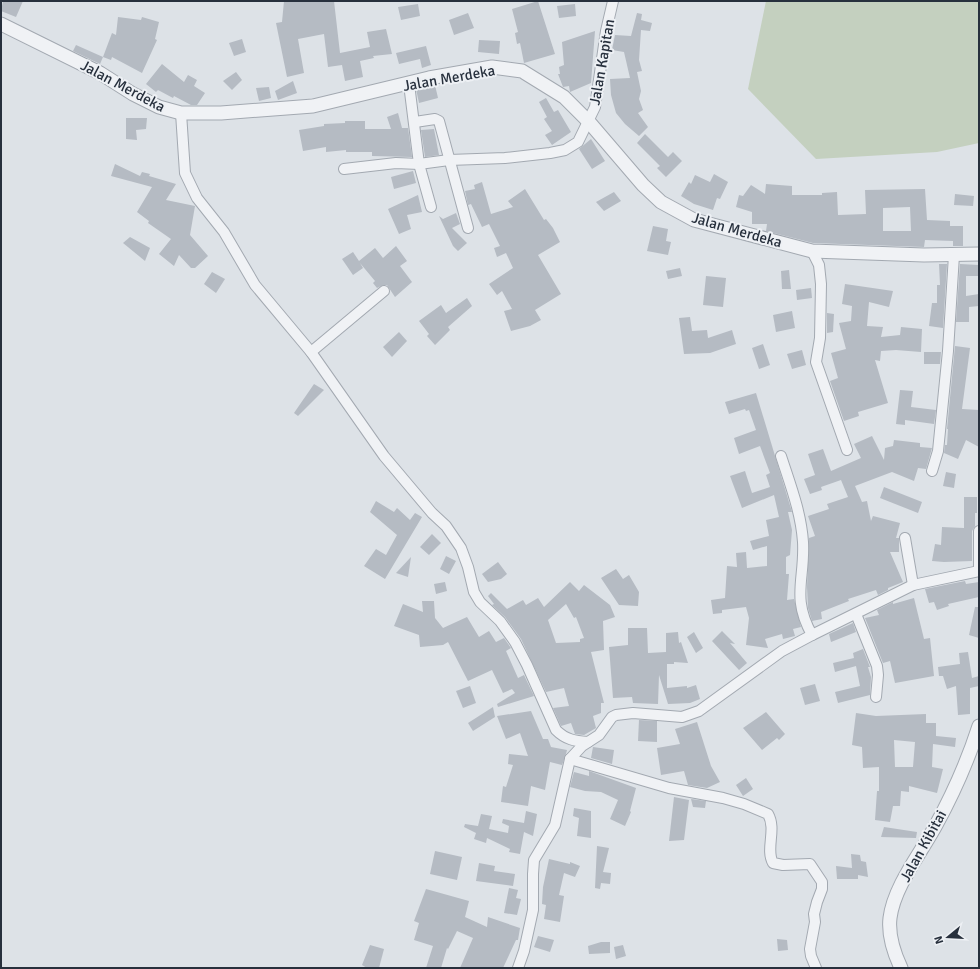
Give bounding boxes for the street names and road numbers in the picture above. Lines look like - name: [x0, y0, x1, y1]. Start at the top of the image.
- street label: Jalan Kapitan: [586, 18, 618, 106]
- street label: Jalan Merdeka: [78, 56, 168, 116]
- street label: Jalan Merdeka: [402, 61, 496, 95]
- street label: Jalan Merdeka: [690, 209, 784, 251]
- street label: Jalan Kibitai: [896, 807, 950, 885]

